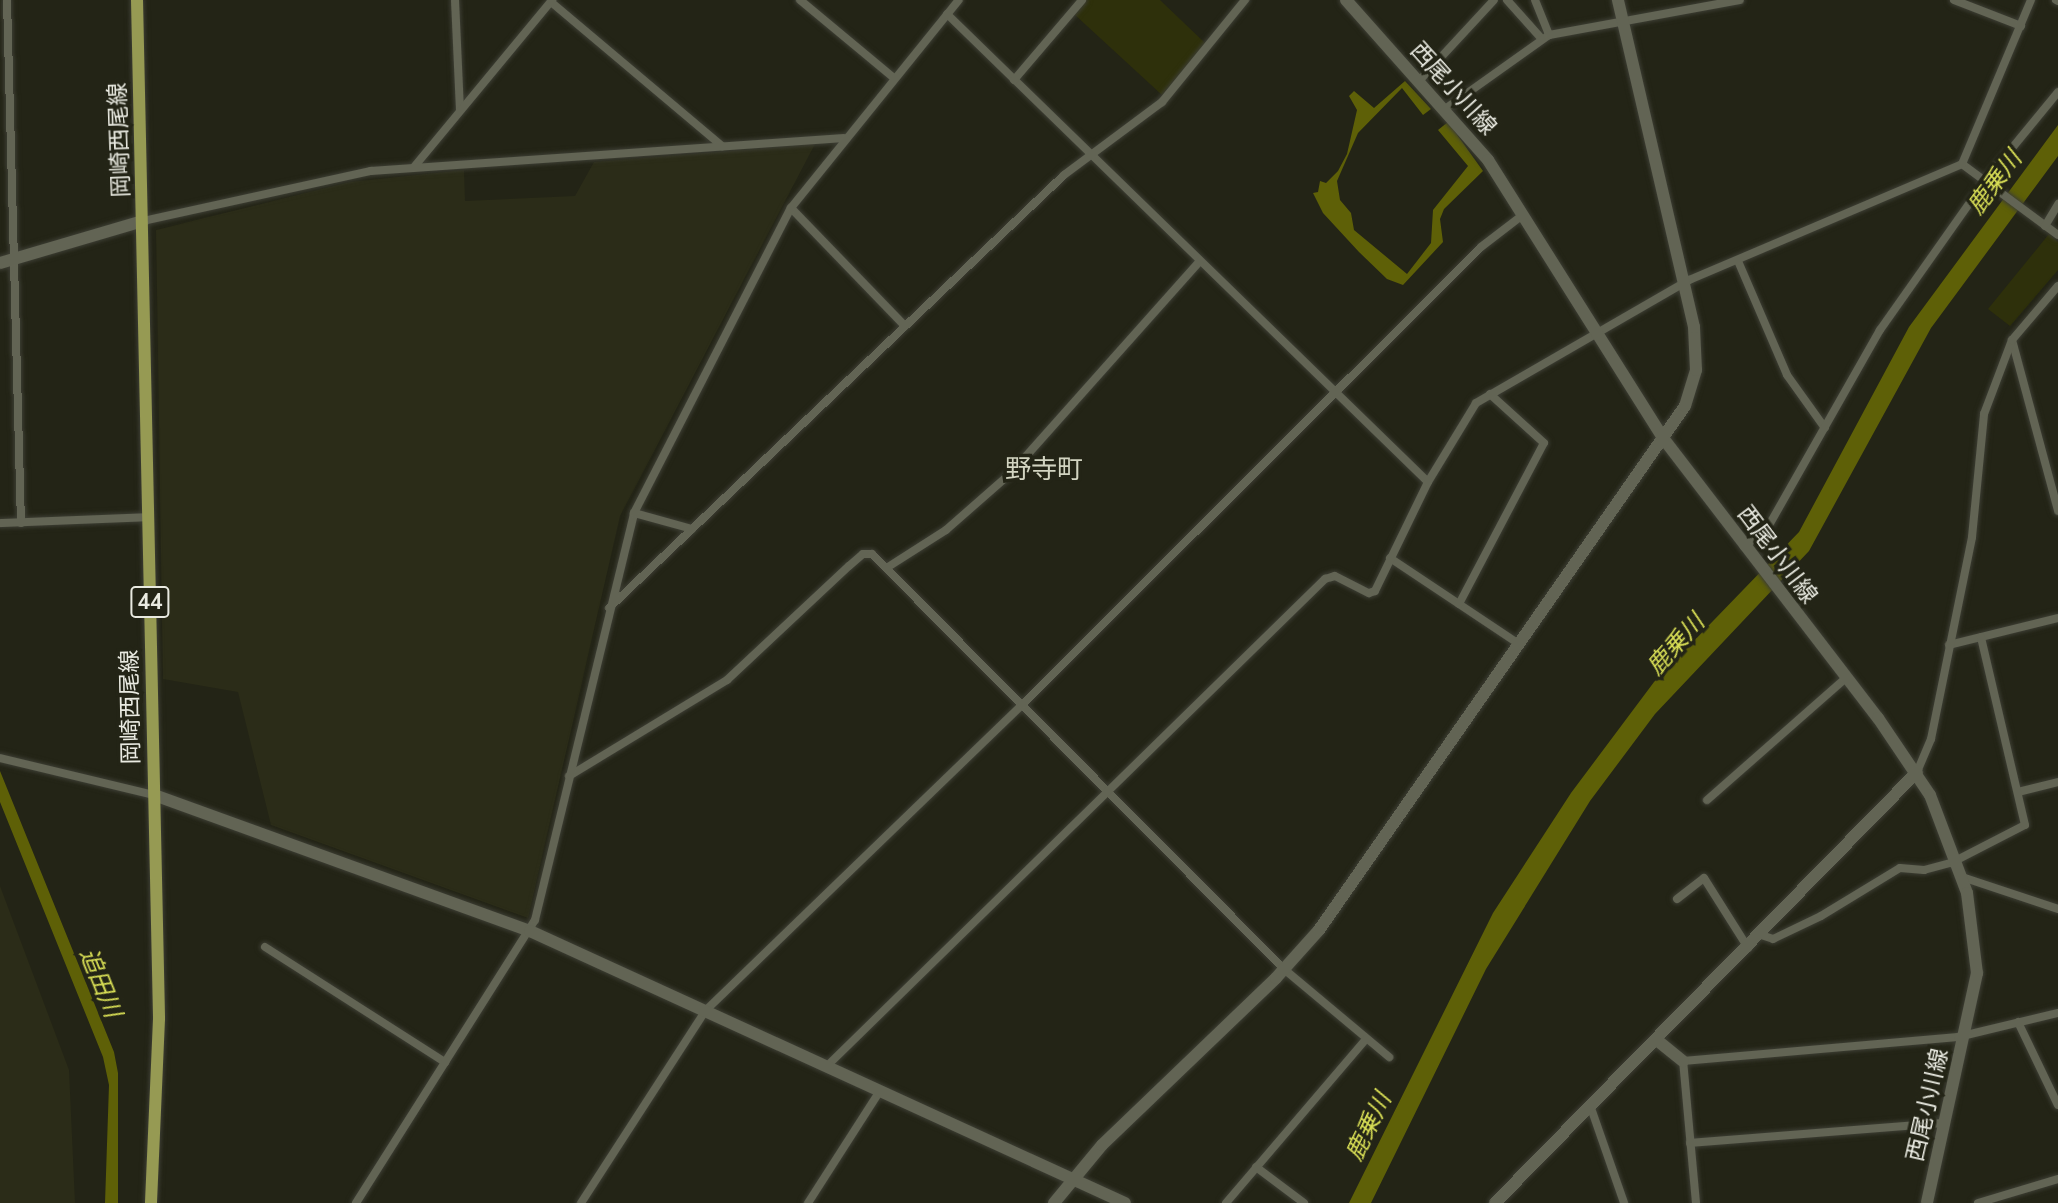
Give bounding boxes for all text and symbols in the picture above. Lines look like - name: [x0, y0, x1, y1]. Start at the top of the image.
- street label: 西尾小川線: [1404, 37, 1502, 141]
- street label: 岡崎西尾線: [104, 82, 136, 198]
- water label: 鹿乗川: [1962, 146, 2028, 220]
- district label: 野寺町: [1005, 454, 1083, 486]
- street label: 西尾小川線: [1731, 501, 1823, 609]
- road number: 44: [129, 584, 171, 620]
- water label: 鹿乗川: [1641, 609, 1711, 681]
- street label: 岡崎西尾線: [116, 649, 146, 765]
- water label: 追田川: [73, 944, 127, 1022]
- street label: 西尾小川線: [1902, 1046, 1954, 1164]
- water label: 鹿乗川: [1340, 1088, 1398, 1166]

